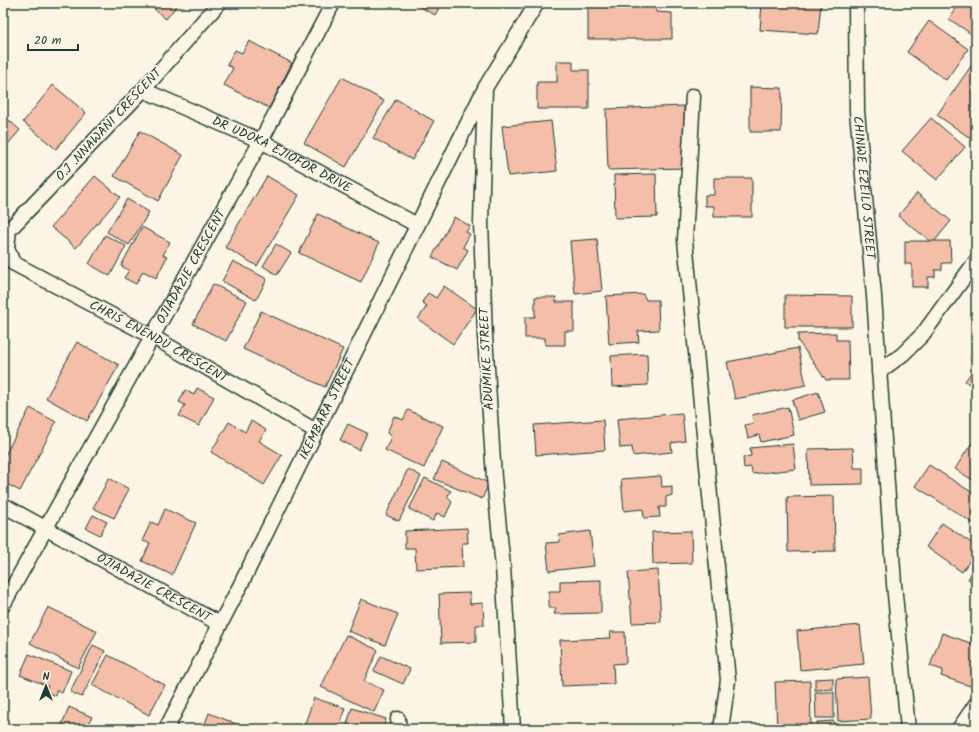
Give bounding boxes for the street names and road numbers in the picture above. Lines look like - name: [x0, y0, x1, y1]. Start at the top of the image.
- street label: O.J .NNAWANI CRESCENT: [51, 63, 168, 186]
- street label: DR UDOKA EJIOFOR DRIVE: [209, 111, 356, 199]
- street label: CHINWE EZEILO STREET: [847, 115, 881, 261]
- street label: OJIADAZIE CRESCENT: [151, 205, 232, 328]
- street label: CHRIS ENENDU CRESCENT: [86, 295, 233, 389]
- street label: ADUMIKE STREET: [474, 306, 500, 411]
- street label: IKEMBARA STREET: [293, 354, 361, 463]
- street label: OJIADAZIE CRESCENT: [93, 548, 216, 628]

